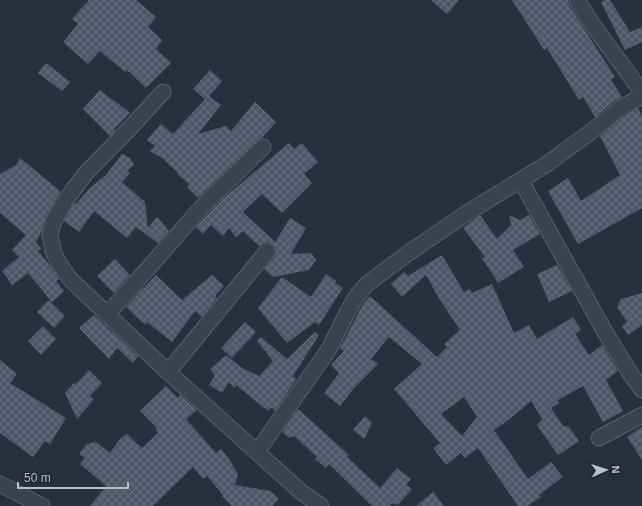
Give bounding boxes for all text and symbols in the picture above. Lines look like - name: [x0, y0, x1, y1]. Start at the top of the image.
- north arrow: [586, 450, 626, 490]
- scale bar: [18, 464, 128, 490]
- text: N: [610, 465, 622, 474]
- text: 50 m: [24, 471, 51, 485]

